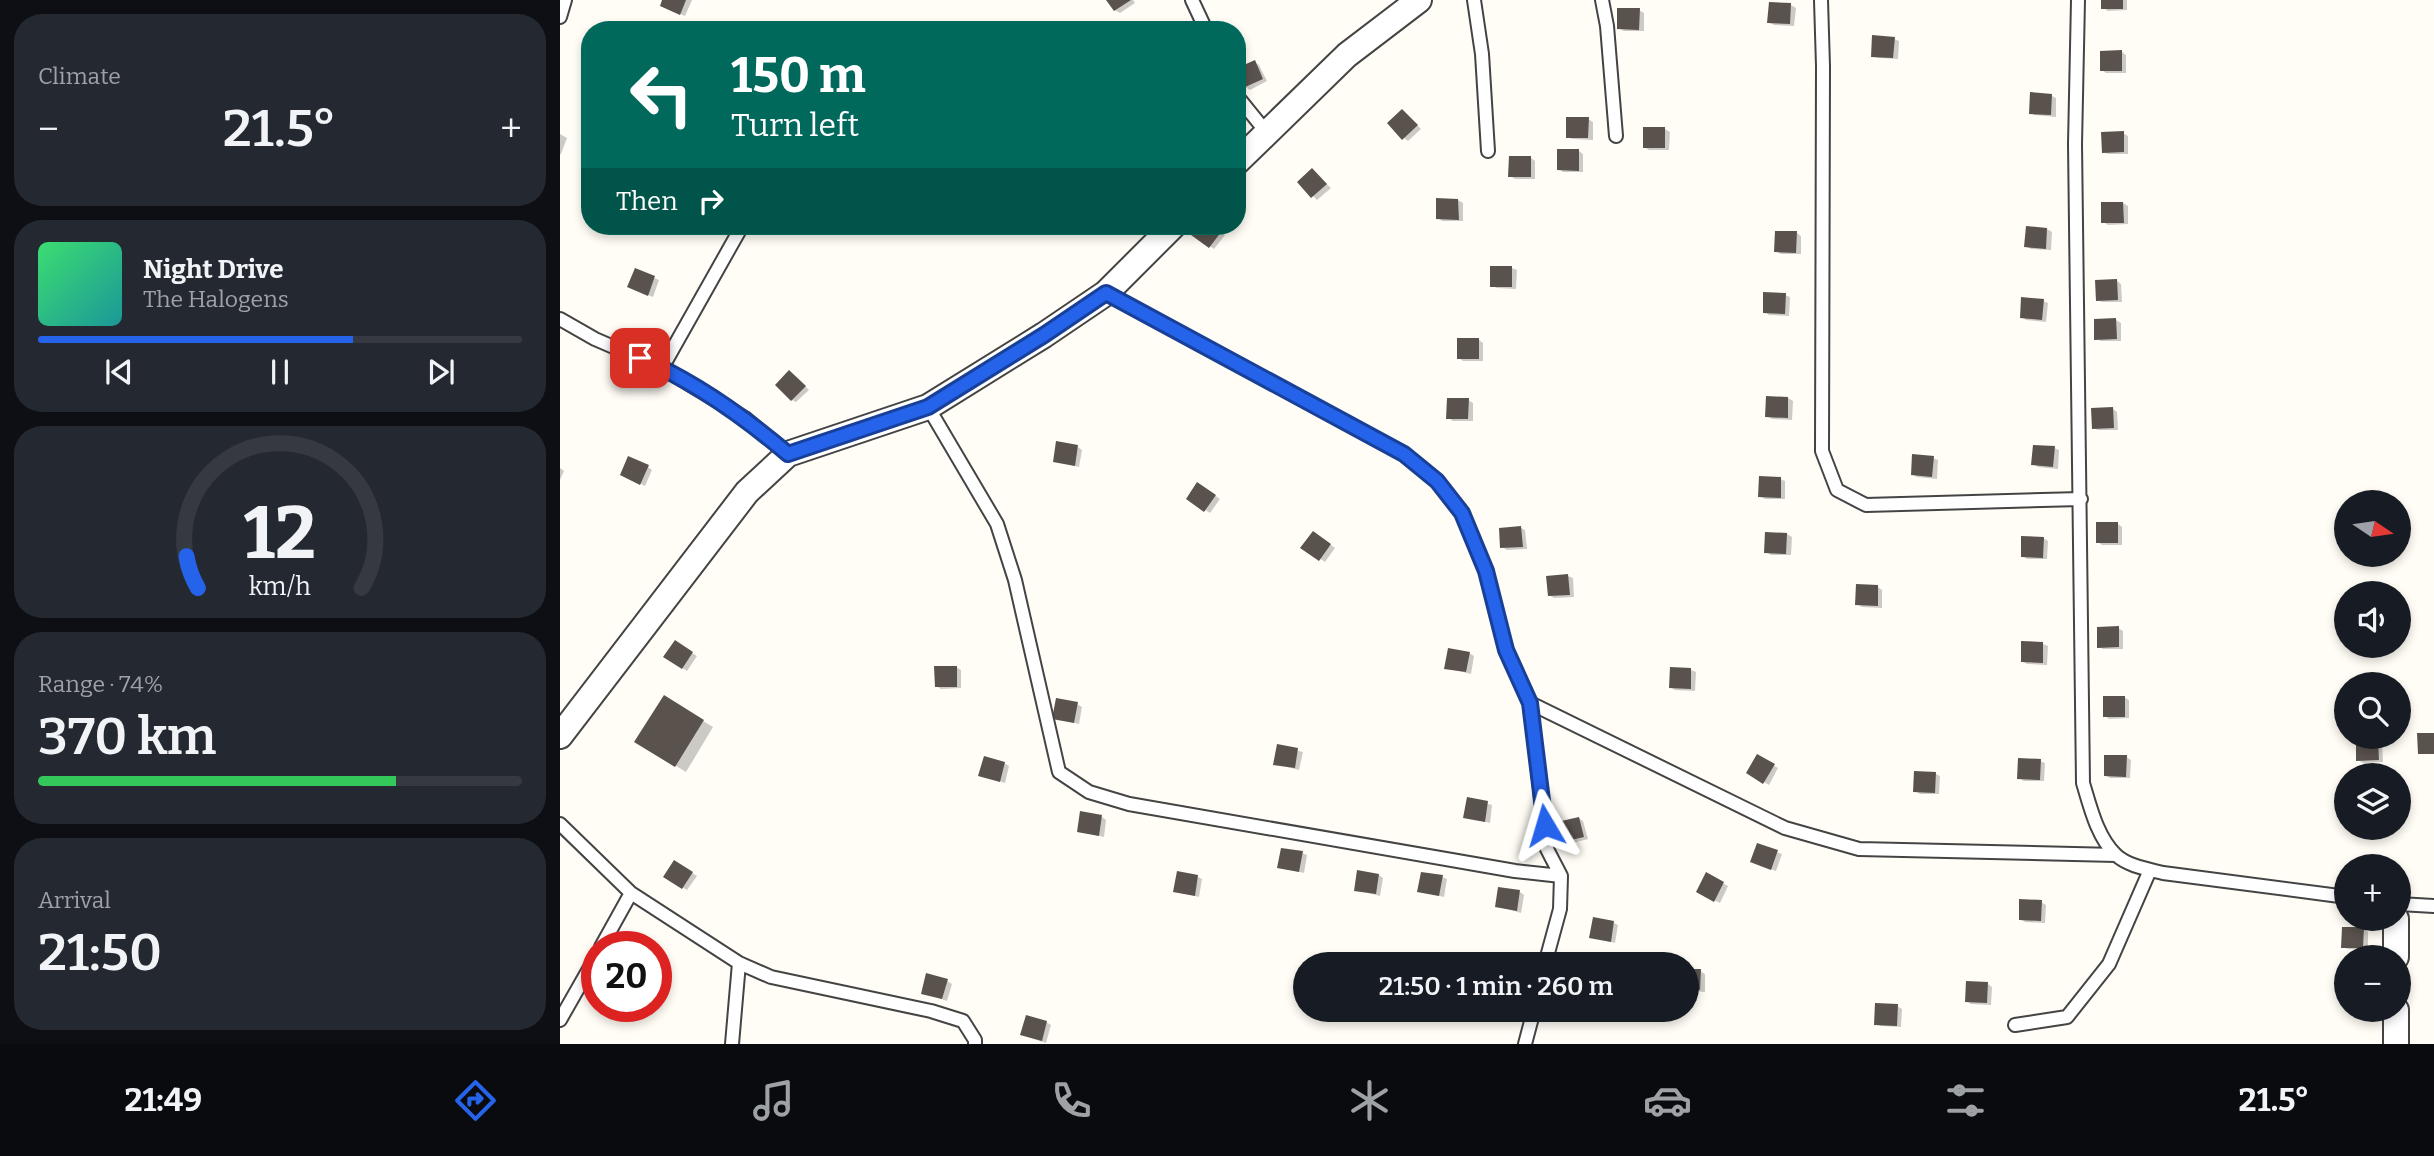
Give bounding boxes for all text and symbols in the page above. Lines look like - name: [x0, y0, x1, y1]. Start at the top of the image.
- text: 150 m: [731, 46, 866, 105]
- icon: left: [616, 49, 707, 140]
- text: Climate: [38, 62, 121, 90]
- text: 21.5°: [223, 97, 336, 160]
- text: −: [38, 106, 59, 152]
- text: +: [500, 106, 522, 152]
- text: Turn left: [731, 106, 859, 144]
- icon: right: [692, 182, 730, 220]
- text: Then: [616, 186, 678, 217]
- text: Night Drive: [143, 254, 284, 285]
- text: The Halogens: [143, 285, 289, 313]
- pin: [610, 328, 670, 388]
- icon: arrive: [621, 339, 659, 377]
- icon: previous: [100, 353, 138, 391]
- icon: pause: [261, 353, 299, 391]
- icon: next: [422, 353, 460, 391]
- text: 12: [244, 490, 316, 577]
- north arrow: [2334, 490, 2412, 567]
- map controls: [2334, 490, 2411, 1022]
- text: km/h: [249, 572, 311, 602]
- button: sound: [2334, 581, 2411, 658]
- text: Range · 74%: [38, 670, 163, 698]
- button: search: [2334, 672, 2411, 749]
- text: 370 km: [38, 705, 216, 768]
- button: layers: [2334, 763, 2411, 840]
- position arrow: [1508, 788, 1582, 862]
- button: +: [2334, 854, 2411, 931]
- text: Arrival: [38, 886, 111, 914]
- text: 21:50: [38, 921, 162, 984]
- speed limit sign: 20: [581, 931, 672, 1022]
- button: −: [2334, 945, 2411, 1022]
- text: 21:50 · 1 min · 260 m: [1379, 971, 1613, 1002]
- icon: directions: [451, 1076, 500, 1125]
- icon: music: [749, 1076, 798, 1125]
- icon: phone: [1047, 1076, 1096, 1125]
- icon: climate: [1345, 1076, 1394, 1125]
- icon: car: [1643, 1076, 1692, 1125]
- icon: filters: [1941, 1076, 1990, 1125]
- text: 21:49: [124, 1081, 202, 1119]
- text: 21.5°: [2239, 1081, 2309, 1119]

